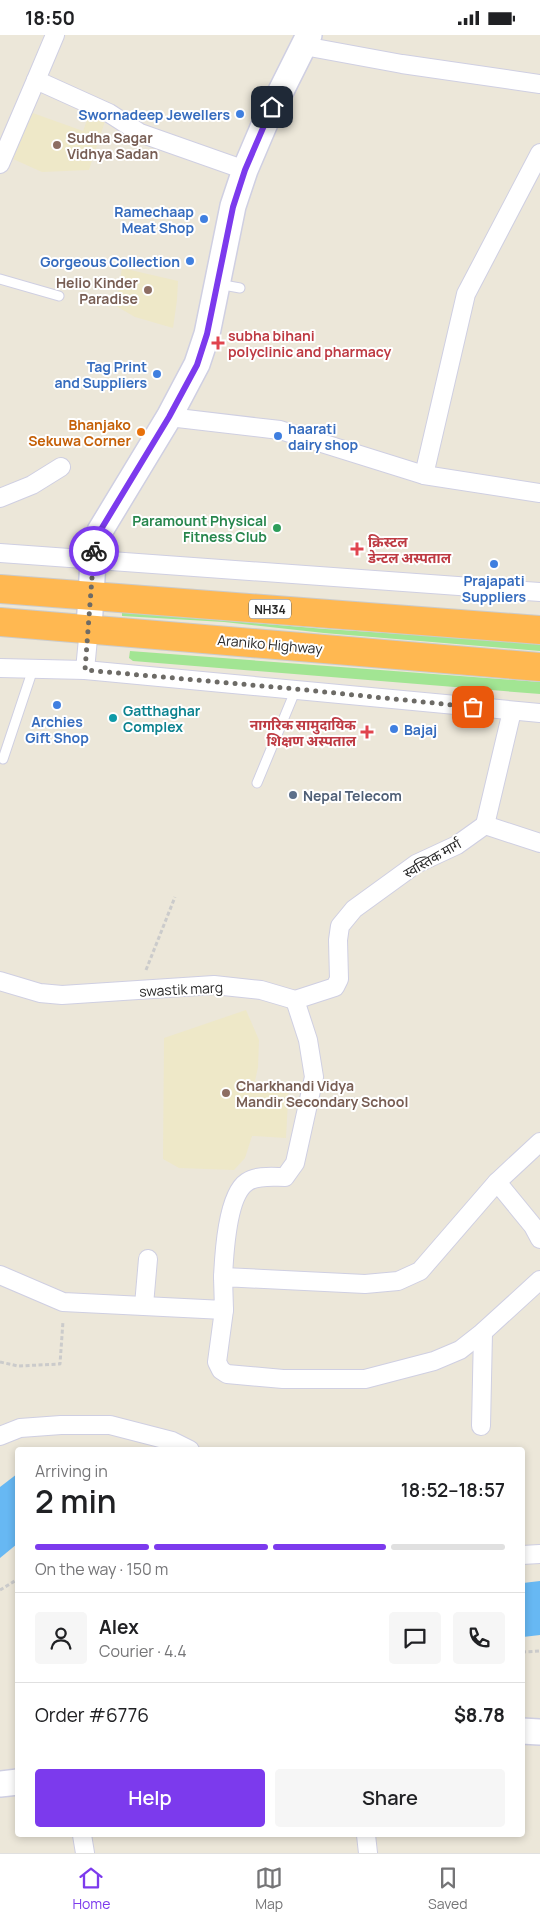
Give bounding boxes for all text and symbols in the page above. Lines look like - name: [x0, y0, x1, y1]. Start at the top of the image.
- text: 18:50: [25, 5, 75, 31]
- pin: [251, 86, 293, 128]
- icon: home: [258, 93, 286, 121]
- place label: Swornadeep Jewellers: [78, 105, 230, 124]
- marker: Swornadeep Jewellers: [234, 108, 246, 120]
- place label: Sudha Sagar Vidhya Sadan: [67, 128, 158, 163]
- marker: Sudha Sagar Vidhya Sadan: [51, 139, 63, 151]
- place label: Ramechaap Meat Shop: [114, 202, 194, 237]
- marker: Ramechaap Meat Shop: [198, 213, 210, 225]
- place label: Gorgeous Collection: [40, 252, 180, 271]
- marker: Gorgeous Collection: [184, 255, 196, 267]
- place label: Helio Kinder Paradise: [56, 273, 138, 308]
- marker: Helio Kinder Paradise: [142, 284, 154, 296]
- place label: subha bihani polyclinic and pharmacy: [228, 326, 392, 361]
- marker: subha bihani polyclinic and pharmacy: [212, 337, 224, 349]
- place label: Tag Print and Suppliers: [54, 357, 147, 392]
- marker: Tag Print and Suppliers: [151, 368, 163, 380]
- place label: Bhanjako Sekuwa Corner: [28, 415, 131, 450]
- place label: haarati dairy shop: [288, 419, 359, 454]
- marker: Bhanjako Sekuwa Corner: [135, 426, 147, 438]
- marker: haarati dairy shop: [272, 430, 284, 442]
- place label: Paramount Physical Fitness Club: [132, 511, 267, 546]
- marker: Paramount Physical Fitness Club: [271, 522, 283, 534]
- courier: [69, 526, 119, 576]
- place label: क्रिस्टल डेन्टल अस्पताल: [367, 532, 452, 567]
- icon: bike: [80, 537, 108, 565]
- marker: क्रिस्टल डेन्टल अस्पताल: [350, 542, 364, 556]
- marker: Prajapati Suppliers: [488, 558, 500, 570]
- place label: Prajapati Suppliers: [462, 571, 527, 606]
- road number: NH34: [249, 599, 291, 619]
- street label: Araniko Highway: [217, 630, 324, 658]
- pin: [452, 686, 494, 728]
- icon: bag: [459, 693, 487, 721]
- marker: Archies Gift Shop: [51, 699, 63, 711]
- place label: Gatthaghar Complex: [123, 701, 201, 736]
- place label: Archies Gift Shop: [25, 712, 89, 747]
- marker: Gatthaghar Complex: [107, 712, 119, 724]
- place label: नागरिक सामुदायिक शिक्षण अस्पताल: [250, 715, 357, 750]
- place label: Bajaj: [404, 720, 437, 739]
- marker: Bajaj: [388, 723, 400, 735]
- marker: नागरिक सामुदायिक शिक्षण अस्पताल: [360, 725, 374, 739]
- place label: Nepal Telecom: [303, 786, 402, 805]
- marker: Nepal Telecom: [287, 789, 299, 801]
- street label: स्वस्तिक मार्ग: [400, 833, 465, 882]
- street label: swastik marg: [139, 977, 223, 1001]
- place label: Charkhandi Vidya Mandir Secondary School: [236, 1076, 408, 1111]
- marker: Charkhandi Vidya Mandir Secondary School: [220, 1087, 232, 1099]
- text: Arriving in: [35, 1460, 108, 1482]
- text: 18:52–18:57: [401, 1477, 505, 1503]
- text: 2 min: [35, 1479, 117, 1523]
- text: On the way · 150 m: [35, 1558, 168, 1580]
- button: person: [35, 1612, 87, 1664]
- button: chat: [389, 1612, 441, 1664]
- button: phone: [453, 1612, 505, 1664]
- text: Alex: [99, 1614, 139, 1640]
- text: Courier · 4.4: [99, 1640, 187, 1662]
- text: Order #6776: [35, 1702, 149, 1728]
- text: $8.78: [454, 1702, 505, 1728]
- button: Help: [35, 1769, 265, 1827]
- button: Share: [275, 1769, 505, 1827]
- tab: Home: [72, 1864, 110, 1913]
- tab: Map: [255, 1864, 283, 1913]
- tab: Saved: [428, 1864, 468, 1913]

